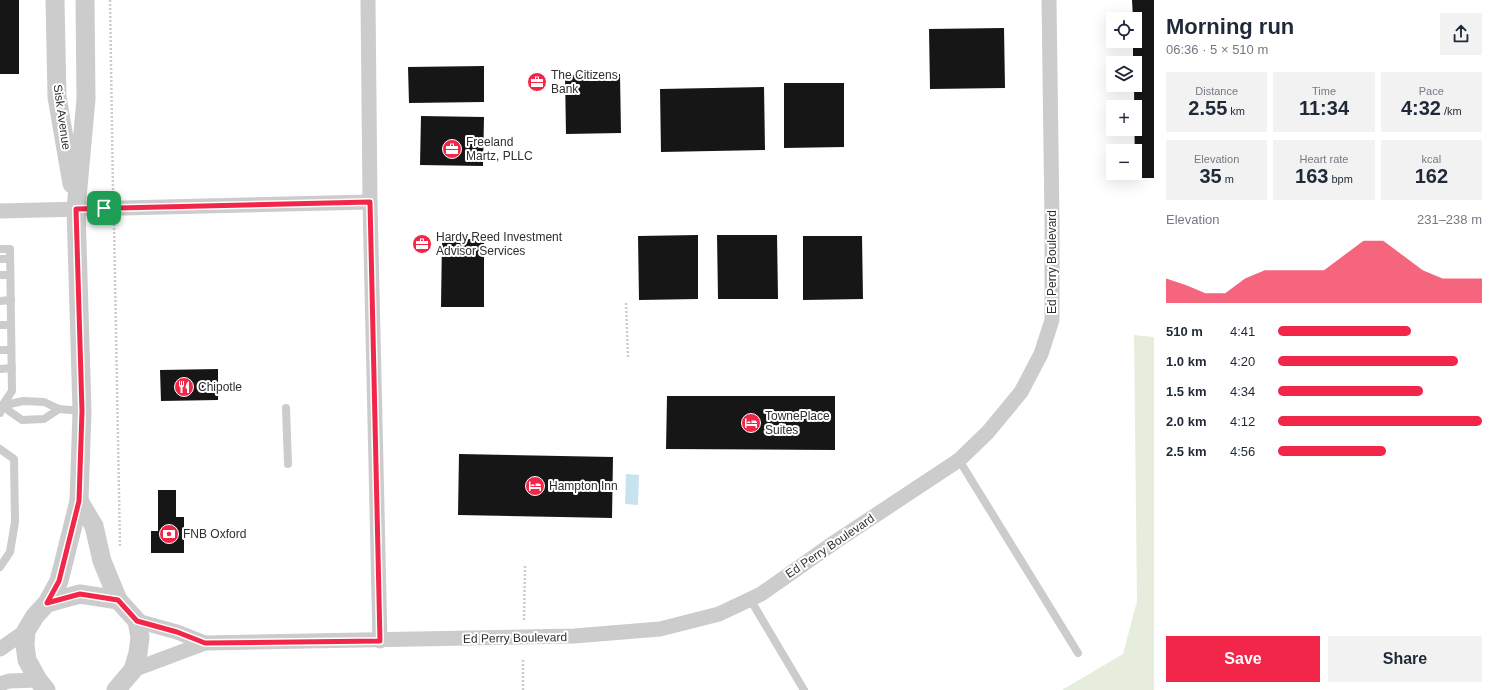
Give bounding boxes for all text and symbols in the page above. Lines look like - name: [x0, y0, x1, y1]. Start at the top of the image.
- map controls: [1106, 12, 1142, 180]
- button: locate: [1106, 12, 1142, 48]
- button: share: [1440, 13, 1482, 55]
- text: Morning run: [1166, 14, 1294, 39]
- text: 06:36 · 5 × 510 m: [1166, 42, 1268, 57]
- button: layers: [1106, 56, 1142, 92]
- place label: The Citizens Bank: [551, 68, 618, 96]
- office icon: The Citizens Bank: [526, 71, 548, 93]
- street label: Sisk Avenue: [50, 83, 74, 151]
- text: Distance: [1195, 85, 1238, 97]
- text: Time: [1312, 85, 1336, 97]
- text: Pace: [1419, 85, 1444, 97]
- text: 2.55: [1188, 97, 1227, 119]
- text: 11:34: [1299, 97, 1349, 119]
- text: 4:32: [1401, 97, 1441, 119]
- button: +: [1106, 100, 1142, 136]
- text: km: [1227, 105, 1245, 117]
- text: /km: [1441, 105, 1462, 117]
- place label: Freeland Martz, PLLC: [466, 135, 533, 163]
- office icon: Freeland Martz, PLLC: [441, 138, 463, 160]
- button: −: [1106, 144, 1142, 180]
- text: Elevation: [1194, 153, 1239, 165]
- text: Heart rate: [1300, 153, 1348, 165]
- text: kcal: [1422, 153, 1441, 165]
- text: 35: [1199, 165, 1222, 187]
- text: 163: [1295, 165, 1328, 187]
- text: 162: [1415, 165, 1448, 187]
- text: m: [1222, 173, 1234, 185]
- text: bpm: [1328, 173, 1353, 185]
- pin: [87, 191, 121, 225]
- icon: arrive: [93, 197, 115, 219]
- street label: Ed Perry Boulevard: [1045, 210, 1059, 314]
- text: Elevation: [1166, 212, 1219, 227]
- text: 231–238 m: [1417, 212, 1482, 227]
- place label: Hardy Reed Investment Advisor Services: [436, 230, 563, 258]
- office icon: Hardy Reed Investment Advisor Services: [411, 233, 433, 255]
- text: 510 m: [1166, 324, 1203, 339]
- text: 4:41: [1230, 324, 1255, 339]
- text: 1.0 km: [1166, 354, 1206, 369]
- text: 4:20: [1230, 354, 1255, 369]
- restaurant icon: Chipotle: [173, 376, 195, 398]
- place label: Chipotle: [198, 380, 242, 394]
- text: 1.5 km: [1166, 384, 1206, 399]
- text: 4:34: [1230, 384, 1255, 399]
- place label: TownePlace Suites: [765, 409, 830, 437]
- hotel icon: TownePlace Suites: [740, 412, 762, 434]
- text: 2.0 km: [1166, 414, 1206, 429]
- text: 4:12: [1230, 414, 1255, 429]
- text: 2.5 km: [1166, 444, 1206, 459]
- text: 4:56: [1230, 444, 1255, 459]
- hotel icon: Hampton Inn: [524, 475, 546, 497]
- place label: Hampton Inn: [549, 479, 618, 493]
- street label: Ed Perry Boulevard: [783, 511, 877, 581]
- bank icon: FNB Oxford: [158, 523, 180, 545]
- place label: FNB Oxford: [183, 527, 246, 541]
- street label: Ed Perry Boulevard: [463, 630, 567, 646]
- button: Save: [1166, 636, 1320, 682]
- button: Share: [1328, 636, 1482, 682]

